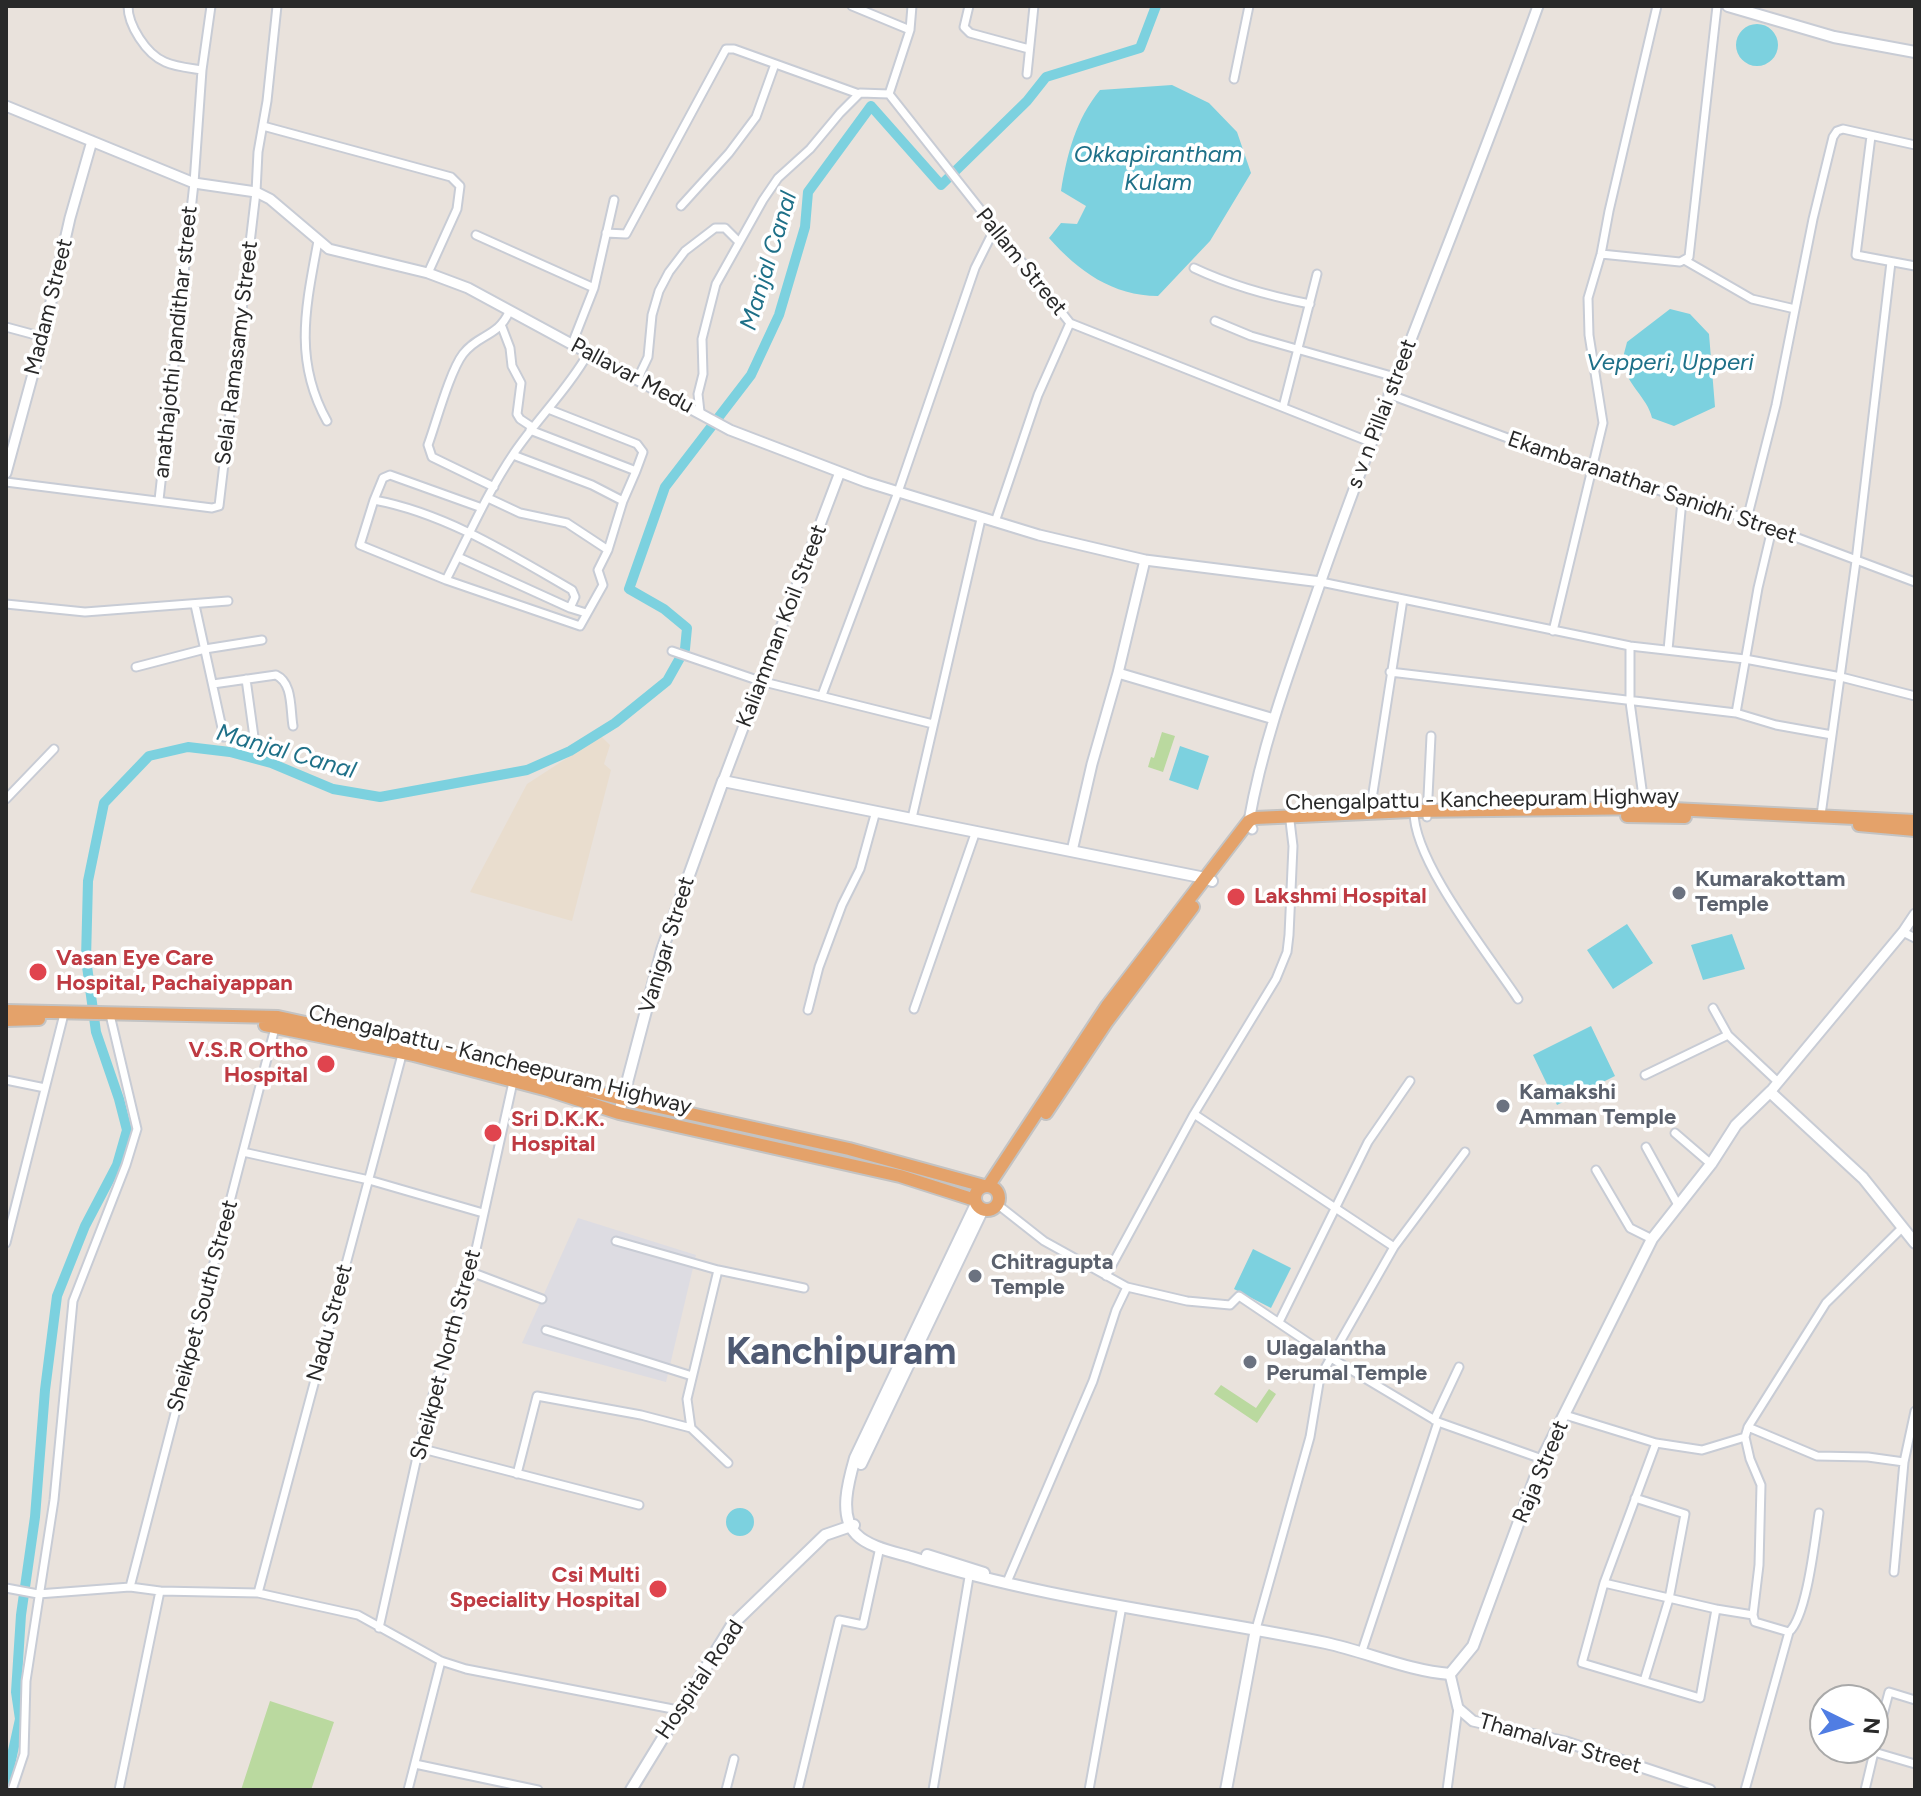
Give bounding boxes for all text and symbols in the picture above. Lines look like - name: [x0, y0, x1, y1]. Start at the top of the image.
- water label: Okkapirantham Kulam: [1074, 141, 1242, 197]
- water label: Manjal Canal: [734, 188, 804, 334]
- street label: Pallam Street: [970, 203, 1072, 321]
- street label: anathajothi pandithar street: [149, 204, 203, 480]
- street label: Madam Street: [19, 236, 79, 378]
- street label: Selai Ramasamy Street: [210, 239, 264, 467]
- street label: Pallavar Medu: [566, 333, 698, 419]
- street label: s v n Pillai street: [1341, 336, 1423, 492]
- water label: Vepperi, Upperi: [1586, 349, 1754, 377]
- street label: Ekambaranathar Sanidhi Street: [1504, 426, 1800, 550]
- street label: Kaliamman Koil Street: [731, 521, 833, 731]
- water label: Manjal Canal: [213, 718, 359, 786]
- street label: Chengalpattu - Kancheepuram Highway: [1285, 783, 1679, 817]
- place label: Kumarakottam Temple: [1695, 867, 1845, 918]
- street label: Vanigar Street: [634, 873, 700, 1017]
- place label: Lakshmi Hospital: [1254, 884, 1427, 910]
- marker: Kumarakottam Temple: [1670, 884, 1688, 902]
- marker: Lakshmi Hospital: [1225, 886, 1247, 908]
- place label: Vasan Eye Care Hospital, Pachaiyappan: [56, 946, 293, 998]
- marker: Vasan Eye Care Hospital, Pachaiyappan: [27, 961, 49, 983]
- street label: Chengalpattu - Kancheepuram Highway: [306, 1000, 694, 1120]
- place label: V.S.R Ortho Hospital: [189, 1038, 308, 1090]
- marker: V.S.R Ortho Hospital: [315, 1053, 337, 1075]
- place label: Kamakshi Amman Temple: [1519, 1080, 1676, 1132]
- marker: Kamakshi Amman Temple: [1494, 1097, 1512, 1115]
- place label: Sri D.K.K. Hospital: [511, 1107, 605, 1158]
- marker: Sri D.K.K. Hospital: [482, 1122, 504, 1144]
- street label: Sheikpet South Street: [162, 1197, 244, 1415]
- street label: Sheikpet North Street: [405, 1247, 487, 1463]
- place label: Chitragupta Temple: [991, 1250, 1113, 1302]
- street label: Nadu Street: [302, 1261, 358, 1385]
- marker: Chitragupta Temple: [966, 1267, 984, 1285]
- district label: Kanchipuram: [726, 1330, 956, 1376]
- place label: Ulagalantha Perumal Temple: [1266, 1336, 1427, 1388]
- marker: Ulagalantha Perumal Temple: [1241, 1353, 1259, 1371]
- street label: Raja Street: [1508, 1417, 1574, 1527]
- place label: Csi Multi Speciality Hospital: [450, 1563, 640, 1614]
- marker: Csi Multi Speciality Hospital: [647, 1578, 669, 1600]
- street label: Hospital Road: [650, 1615, 750, 1745]
- north arrow: [1809, 1684, 1889, 1764]
- street label: Thamalvar Street: [1476, 1708, 1644, 1780]
- text: N: [1857, 1716, 1886, 1736]

